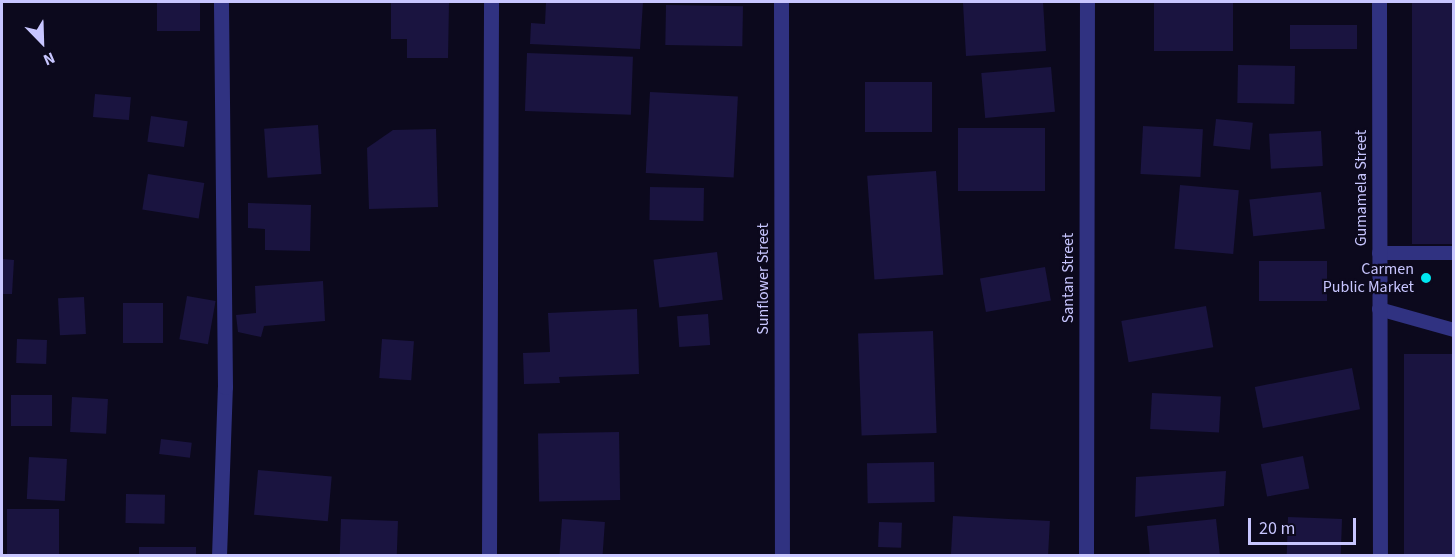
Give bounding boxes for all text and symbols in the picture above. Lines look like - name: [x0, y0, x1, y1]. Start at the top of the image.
- north arrow: [12, 12, 72, 72]
- text: N: [40, 46, 58, 71]
- street label: Gumamela Street: [1351, 130, 1371, 246]
- street label: Sunflower Street: [753, 223, 773, 335]
- street label: Santan Street: [1058, 233, 1078, 323]
- place label: Carmen Public Market: [1323, 259, 1414, 297]
- marker: Carmen Public Market: [1419, 271, 1433, 285]
- scale bar: [1251, 506, 1359, 544]
- text: 20 m: [1259, 516, 1295, 541]

